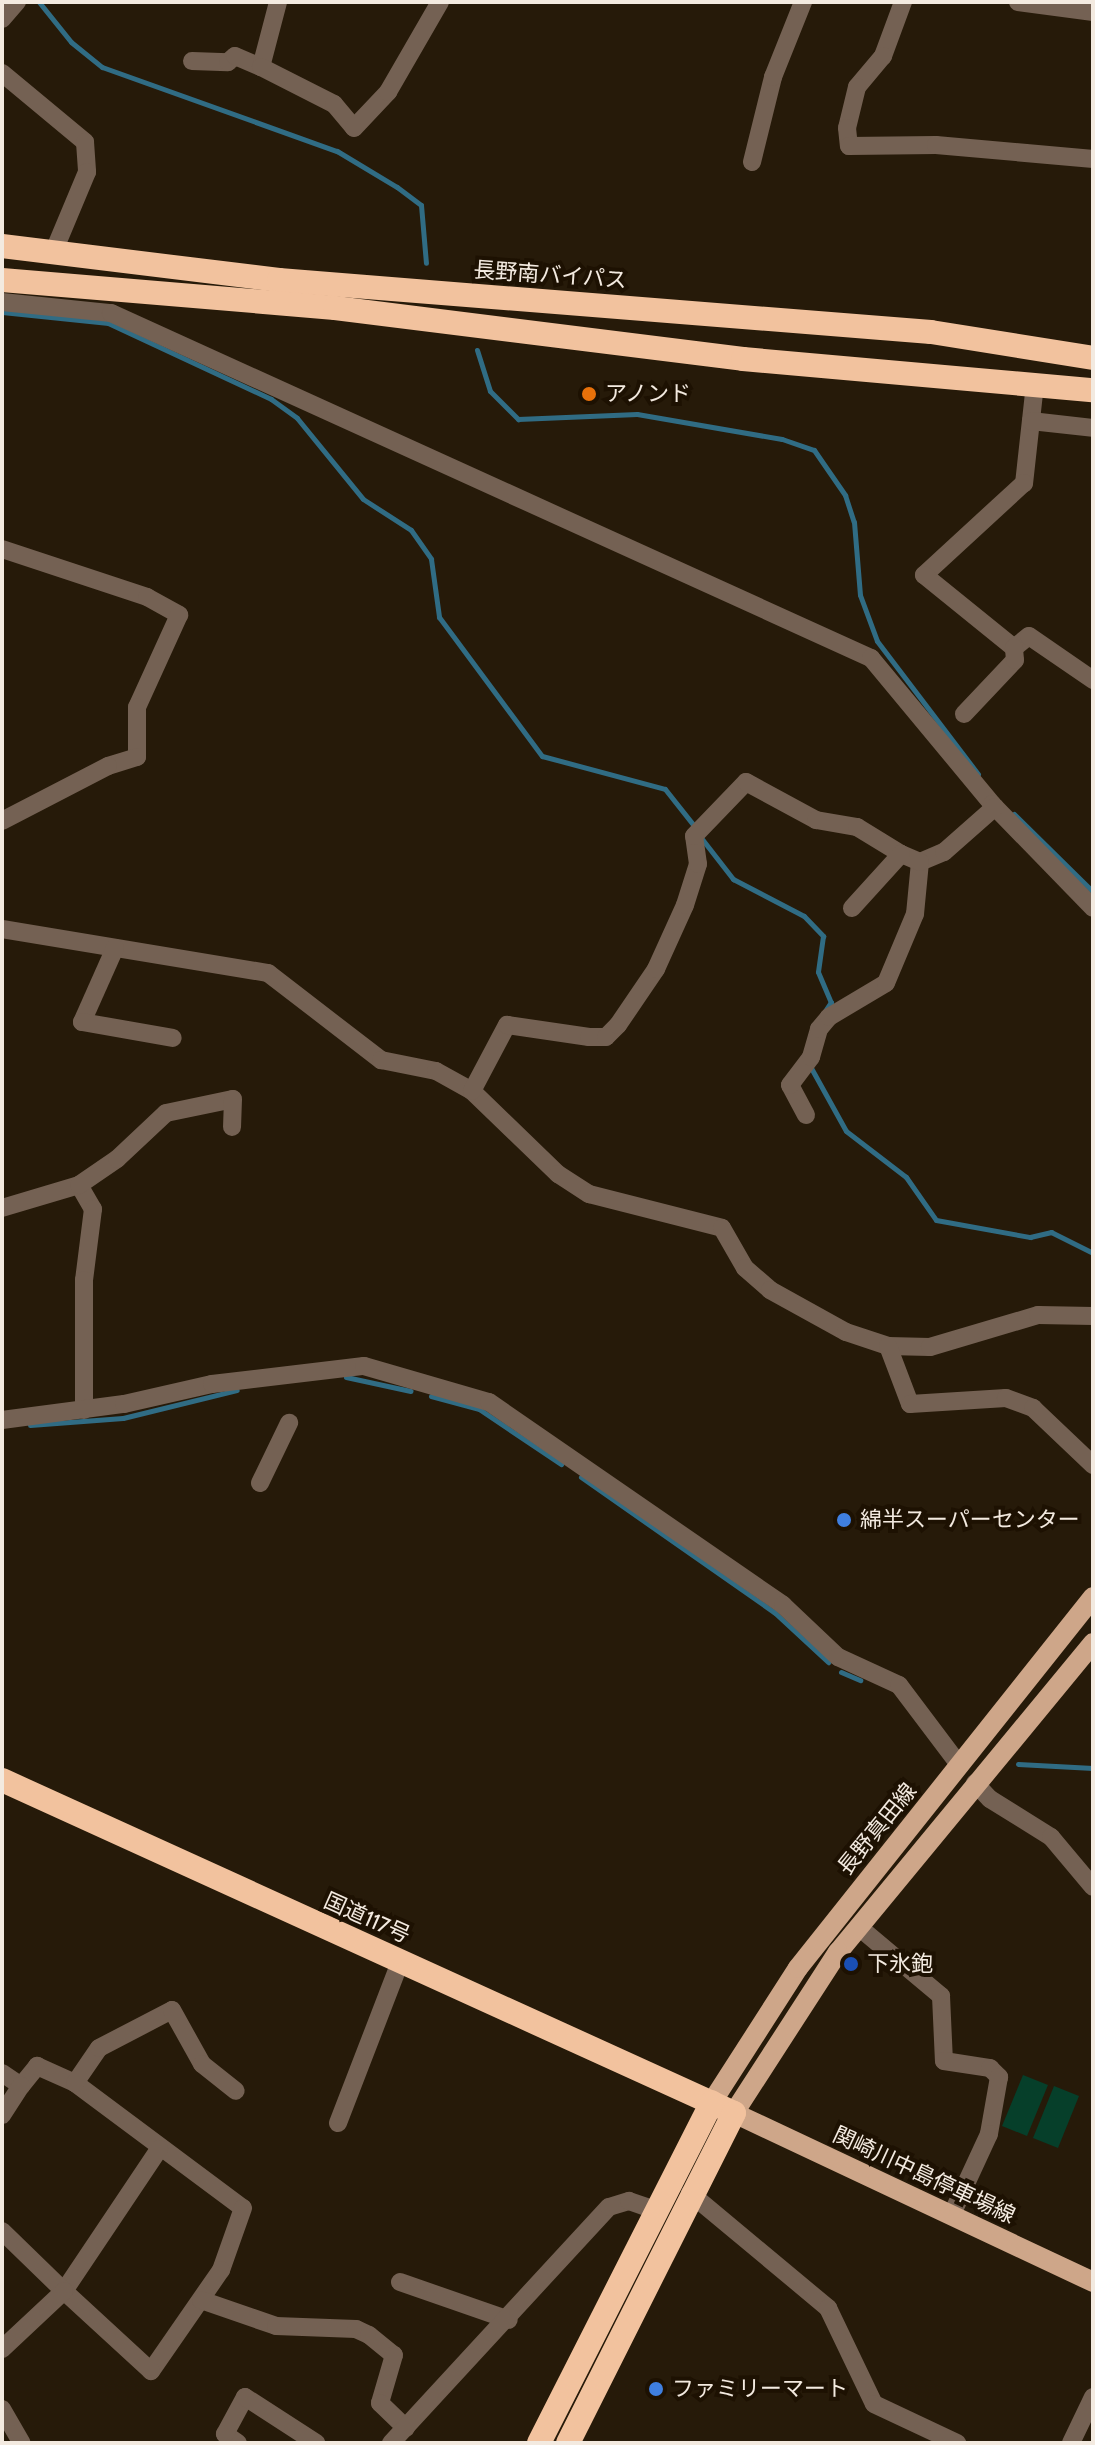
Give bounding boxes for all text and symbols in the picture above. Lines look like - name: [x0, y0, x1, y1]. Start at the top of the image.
- street label: 長野南バイパス: [472, 256, 628, 294]
- place label: アノンド: [605, 381, 693, 407]
- marker: アノンド: [580, 385, 598, 403]
- place label: 綿半スーパーセンター: [860, 1507, 1080, 1533]
- marker: 綿半スーパーセンター: [835, 1511, 853, 1529]
- street label: 長野真田線: [832, 1778, 922, 1880]
- street label: 国道117号: [320, 1887, 414, 1949]
- place label: 下氷鉋: [867, 1951, 933, 1977]
- marker: 下氷鉋: [842, 1955, 860, 1973]
- street label: 関崎川中島停車場線: [829, 2121, 1019, 2229]
- place label: ファミリーマート: [672, 2376, 848, 2402]
- marker: ファミリーマート: [647, 2380, 665, 2398]

